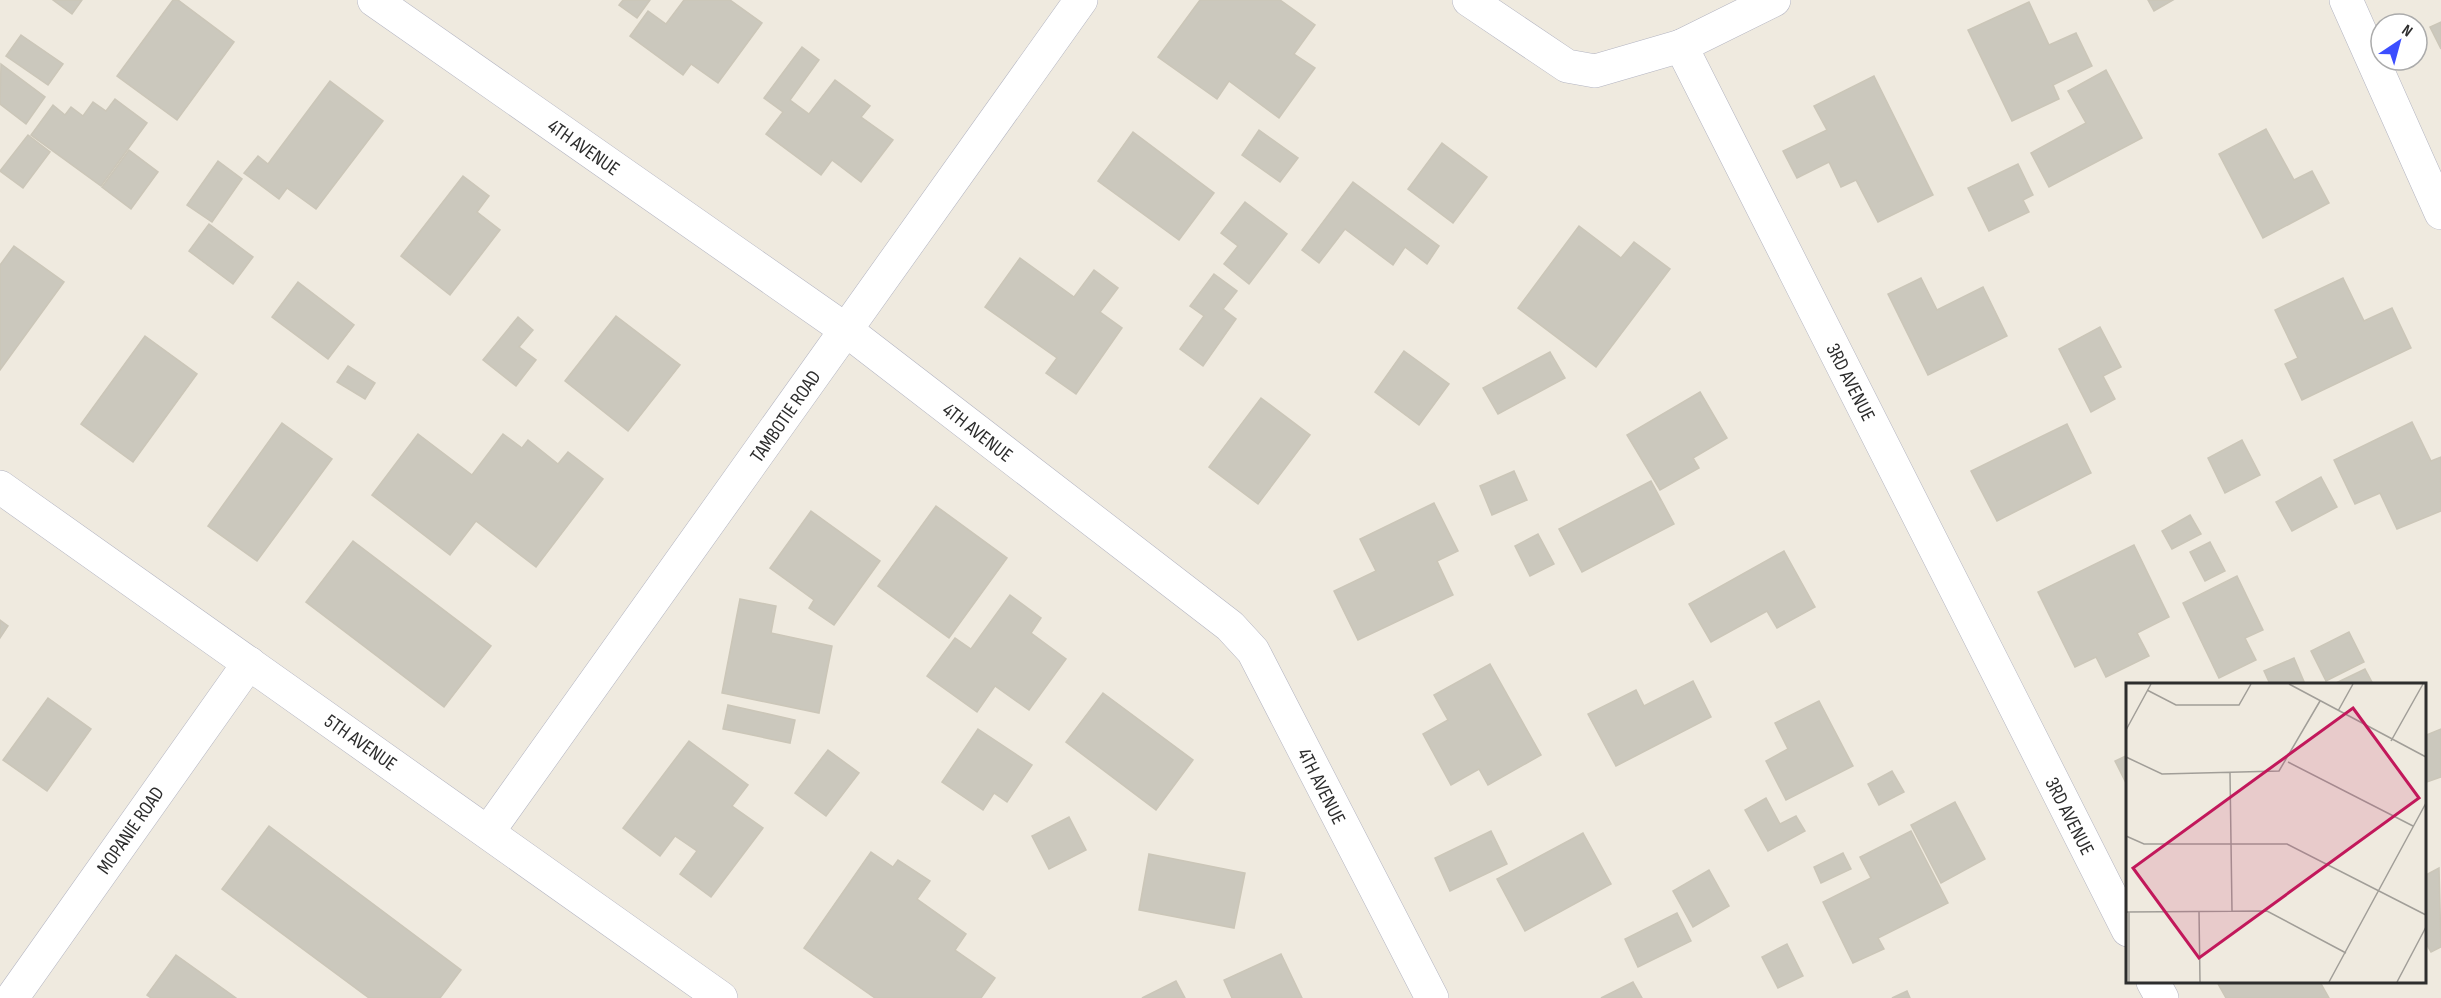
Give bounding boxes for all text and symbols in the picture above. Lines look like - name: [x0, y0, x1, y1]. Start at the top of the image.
- north arrow: [2369, 12, 2429, 72]
- text: N: [2398, 21, 2416, 41]
- street label: 4TH AVENUE: [543, 114, 624, 181]
- street label: 3RD AVENUE: [1820, 339, 1880, 425]
- street label: TAMBOTIE ROAD: [745, 366, 826, 467]
- street label: 4TH AVENUE: [938, 398, 1017, 468]
- inset map: [2126, 683, 2426, 983]
- street label: 5TH AVENUE: [320, 709, 401, 776]
- street label: 4TH AVENUE: [1292, 744, 1350, 829]
- street label: 3RD AVENUE: [2039, 773, 2099, 859]
- street label: MOPANIE ROAD: [92, 782, 170, 879]

